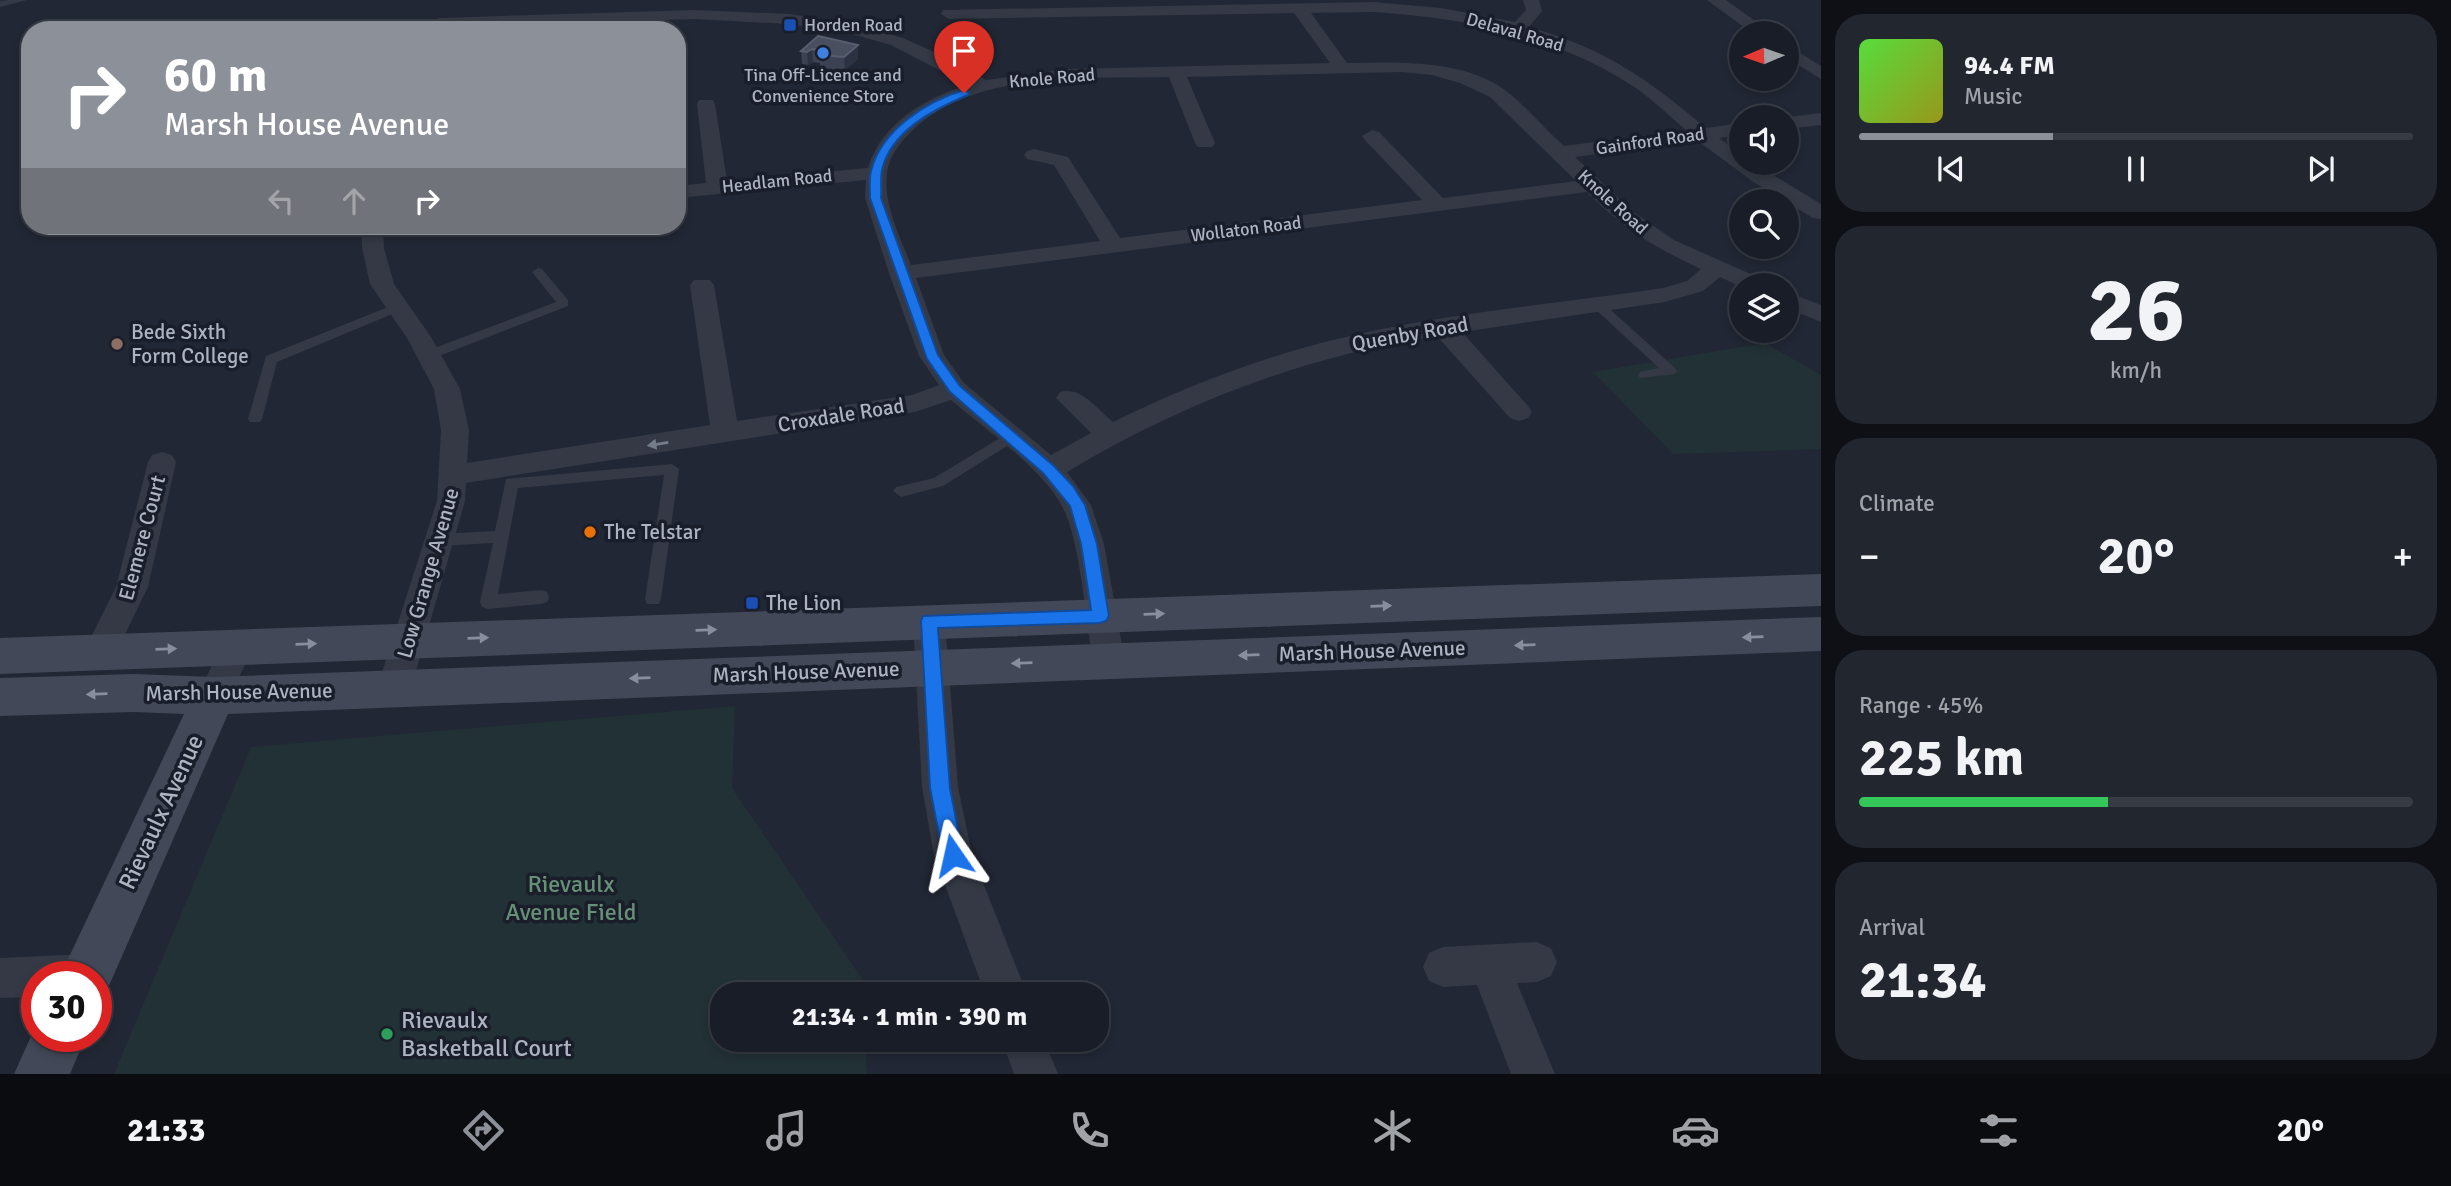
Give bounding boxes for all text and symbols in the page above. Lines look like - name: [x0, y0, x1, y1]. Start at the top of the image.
- street label: Delaval Road: [1464, 8, 1566, 56]
- place label: Horden Road: [804, 14, 903, 36]
- marker: Horden Road: [782, 17, 798, 33]
- pin: [934, 21, 994, 93]
- north arrow: [1729, 21, 1799, 91]
- map controls: [1729, 21, 1799, 343]
- icon: arrive: [945, 32, 983, 70]
- text: 60 m: [164, 45, 267, 105]
- marker: Tina Off-Licence and Convenience Store: [815, 45, 831, 61]
- icon: right: [49, 49, 140, 140]
- text: 94.4 FM: [1964, 50, 2055, 82]
- street label: Knole Road: [1008, 63, 1096, 93]
- place label: Tina Off-Licence and Convenience Store: [744, 64, 902, 107]
- text: Music: [1964, 82, 2022, 111]
- text: Marsh House Avenue: [164, 105, 449, 144]
- button: sound: [1729, 105, 1799, 175]
- street label: Gainford Road: [1594, 123, 1706, 159]
- icon: previous: [1932, 150, 1970, 188]
- icon: pause: [2117, 150, 2155, 188]
- icon: next: [2302, 150, 2340, 188]
- street label: Headlam Road: [721, 164, 833, 198]
- street label: Knole Road: [1573, 165, 1653, 239]
- icon: left: [262, 182, 300, 220]
- icon: ahead: [335, 182, 373, 220]
- icon: right: [408, 182, 446, 220]
- button: search: [1729, 189, 1799, 259]
- street label: Wollaton Road: [1190, 211, 1302, 247]
- text: 26: [2087, 254, 2185, 367]
- button: layers: [1729, 273, 1799, 343]
- street label: Quenby Road: [1350, 311, 1470, 357]
- place label: Bede Sixth Form College: [131, 319, 249, 369]
- marker: Bede Sixth Form College: [109, 336, 125, 352]
- text: km/h: [2110, 356, 2162, 385]
- street label: Croxdale Road: [776, 392, 906, 438]
- one-way arrow: [647, 438, 669, 449]
- street label: Elemere Court: [113, 473, 171, 603]
- street label: Low Grange Avenue: [391, 485, 465, 661]
- text: Climate: [1859, 489, 1935, 518]
- place label: The Telstar: [604, 519, 701, 545]
- marker: The Telstar: [582, 524, 598, 540]
- text: 20°: [2098, 524, 2174, 588]
- text: −: [1859, 533, 1880, 580]
- text: +: [2392, 533, 2413, 580]
- place label: The Lion: [766, 590, 842, 616]
- marker: The Lion: [744, 595, 760, 611]
- one-way arrow: [1370, 600, 1392, 611]
- one-way arrow: [1143, 609, 1165, 620]
- one-way arrow: [695, 624, 717, 635]
- one-way arrow: [1742, 631, 1764, 642]
- one-way arrow: [468, 633, 490, 644]
- street label: Marsh House Avenue: [1278, 635, 1466, 667]
- one-way arrow: [295, 639, 317, 650]
- one-way arrow: [1514, 640, 1536, 651]
- one-way arrow: [155, 644, 177, 655]
- one-way arrow: [1238, 650, 1260, 661]
- street label: Marsh House Avenue: [712, 656, 900, 688]
- one-way arrow: [1011, 658, 1033, 669]
- one-way arrow: [629, 673, 651, 684]
- street label: Marsh House Avenue: [145, 677, 333, 707]
- one-way arrow: [86, 688, 108, 699]
- text: Range · 45%: [1859, 691, 1983, 720]
- text: 225 km: [1859, 726, 2024, 790]
- street label: Rievaulx Avenue: [112, 730, 210, 894]
- position arrow: [916, 818, 990, 892]
- park label: Rievaulx Avenue Field: [505, 869, 637, 927]
- text: Arrival: [1859, 913, 1925, 942]
- text: 21:34: [1859, 948, 1987, 1012]
- speed limit sign: 30: [21, 961, 112, 1052]
- text: 21:34 · 1 min · 390 m: [792, 1001, 1027, 1033]
- place label: Rievaulx Basketball Court: [401, 1005, 572, 1063]
- marker: Rievaulx Basketball Court: [379, 1026, 395, 1042]
- icon: directions: [459, 1106, 508, 1155]
- icon: music: [762, 1106, 811, 1155]
- icon: phone: [1065, 1106, 1114, 1155]
- icon: climate: [1368, 1106, 1417, 1155]
- icon: car: [1671, 1106, 1720, 1155]
- icon: filters: [1974, 1106, 2023, 1155]
- text: 21:33: [127, 1111, 205, 1150]
- text: 20°: [2277, 1111, 2324, 1150]

